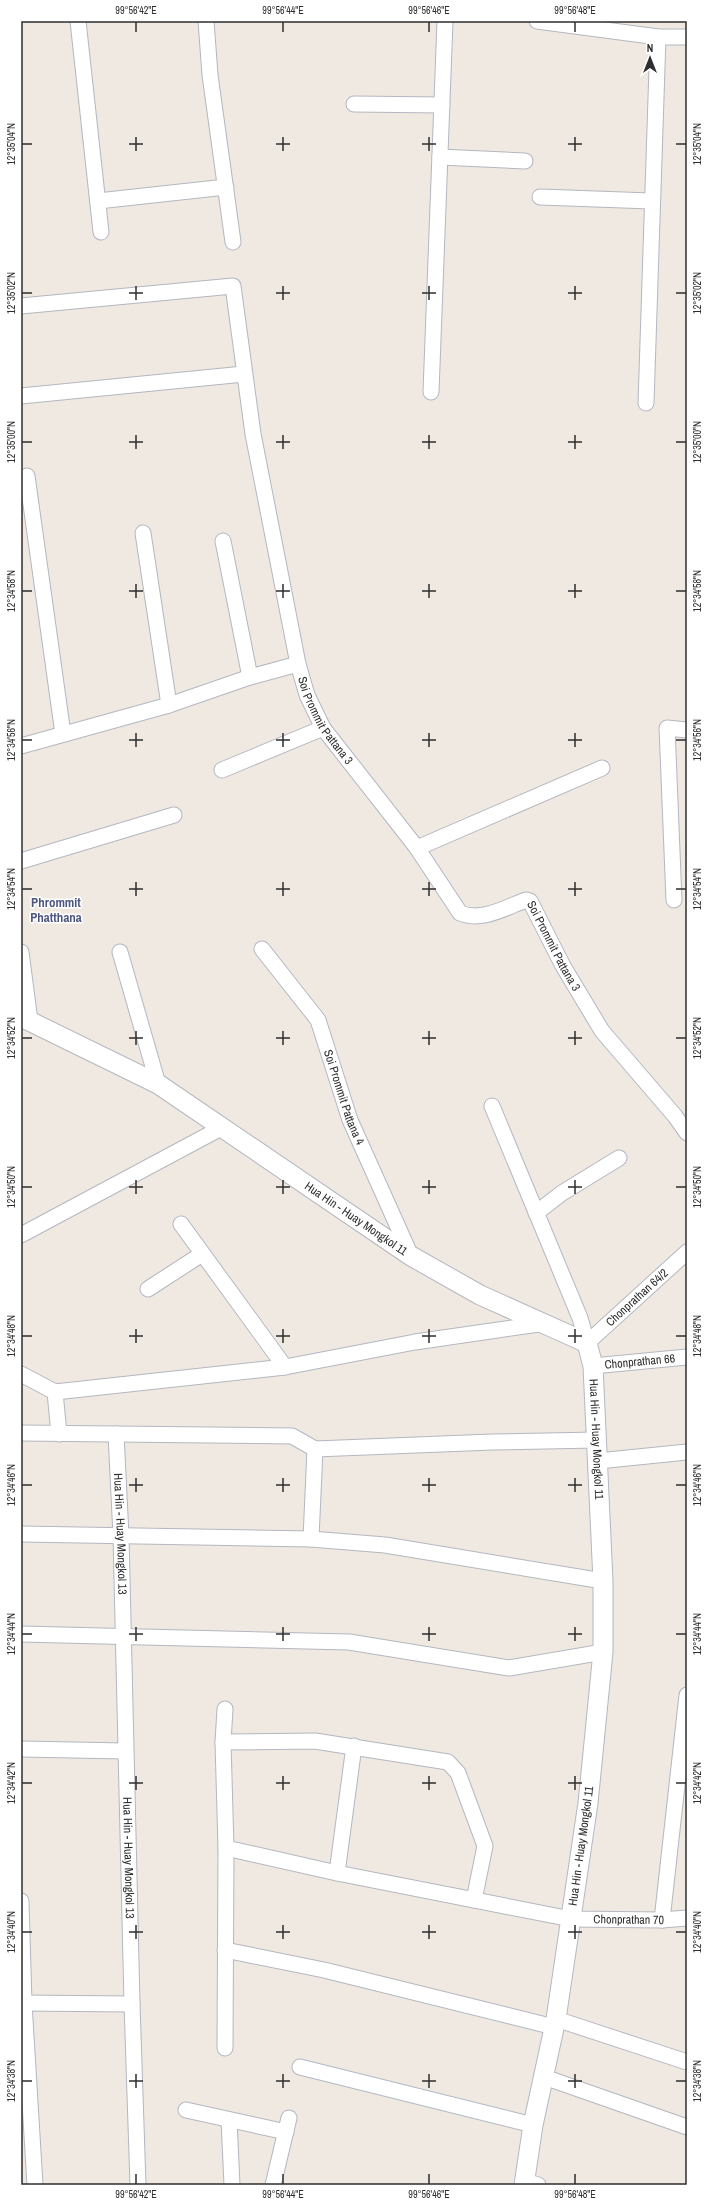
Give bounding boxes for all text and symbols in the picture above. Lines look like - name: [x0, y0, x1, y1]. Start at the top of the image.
- text: 99°56'42"E: [115, 4, 157, 17]
- text: 99°56'44"E: [262, 4, 304, 17]
- text: 99°56'46"E: [408, 4, 450, 17]
- text: 99°56'48"E: [554, 4, 596, 17]
- north arrow: [630, 38, 670, 78]
- text: N: [647, 41, 653, 55]
- text: 12°35'04"N: [5, 123, 18, 165]
- text: 12°35'04"N: [691, 123, 704, 165]
- text: 12°35'02"N: [5, 272, 18, 314]
- text: 12°35'02"N: [691, 272, 704, 314]
- text: 12°35'00"N: [5, 421, 18, 463]
- text: 12°35'00"N: [691, 421, 704, 463]
- text: 12°34'58"N: [5, 570, 18, 612]
- text: 12°34'58"N: [691, 570, 704, 612]
- street label: Soi Prommit Pattana 3: [294, 675, 357, 768]
- text: 12°34'56"N: [5, 719, 18, 761]
- text: 12°34'56"N: [691, 719, 704, 761]
- text: 12°34'54"N: [5, 868, 18, 910]
- text: 12°34'54"N: [691, 868, 704, 910]
- district label: Phrommit Phatthana: [30, 894, 82, 926]
- street label: Soi Prommit Pattana 3: [523, 898, 584, 994]
- text: 12°34'52"N: [5, 1017, 18, 1059]
- text: 12°34'52"N: [691, 1017, 704, 1059]
- street label: Soi Prommit Pattana 4: [320, 1048, 368, 1148]
- text: 12°34'50"N: [5, 1166, 18, 1208]
- text: 12°34'50"N: [691, 1166, 704, 1208]
- street label: Hua Hin - Huay Mongkol 11: [302, 1178, 411, 1260]
- street label: Chonprathan 64/2: [602, 1265, 672, 1330]
- text: 12°34'48"N: [5, 1315, 18, 1357]
- text: 12°34'48"N: [691, 1315, 704, 1357]
- street label: Chonprathan 66: [604, 1350, 676, 1373]
- street label: Hua Hin - Huay Mongkol 11: [586, 1378, 607, 1500]
- text: 12°34'46"N: [5, 1464, 18, 1506]
- text: 12°34'46"N: [691, 1464, 704, 1506]
- street label: Hua Hin - Huay Mongkol 13: [110, 1473, 130, 1595]
- text: 12°34'44"N: [5, 1613, 18, 1655]
- text: 12°34'44"N: [691, 1613, 704, 1655]
- text: 12°34'42"N: [5, 1762, 18, 1804]
- text: 12°34'42"N: [691, 1762, 704, 1804]
- street label: Hua Hin - Huay Mongkol 11: [565, 1785, 597, 1907]
- street label: Hua Hin - Huay Mongkol 13: [119, 1797, 138, 1919]
- text: 12°34'40"N: [5, 1911, 18, 1953]
- street label: Chonprathan 70: [593, 1911, 664, 1928]
- text: 12°34'40"N: [691, 1911, 704, 1953]
- text: 12°34'38"N: [5, 2060, 18, 2102]
- text: 12°34'38"N: [691, 2060, 704, 2102]
- text: 99°56'42"E: [115, 2188, 157, 2201]
- text: 99°56'44"E: [262, 2188, 304, 2201]
- text: 99°56'46"E: [408, 2188, 450, 2201]
- text: 99°56'48"E: [554, 2188, 596, 2201]

